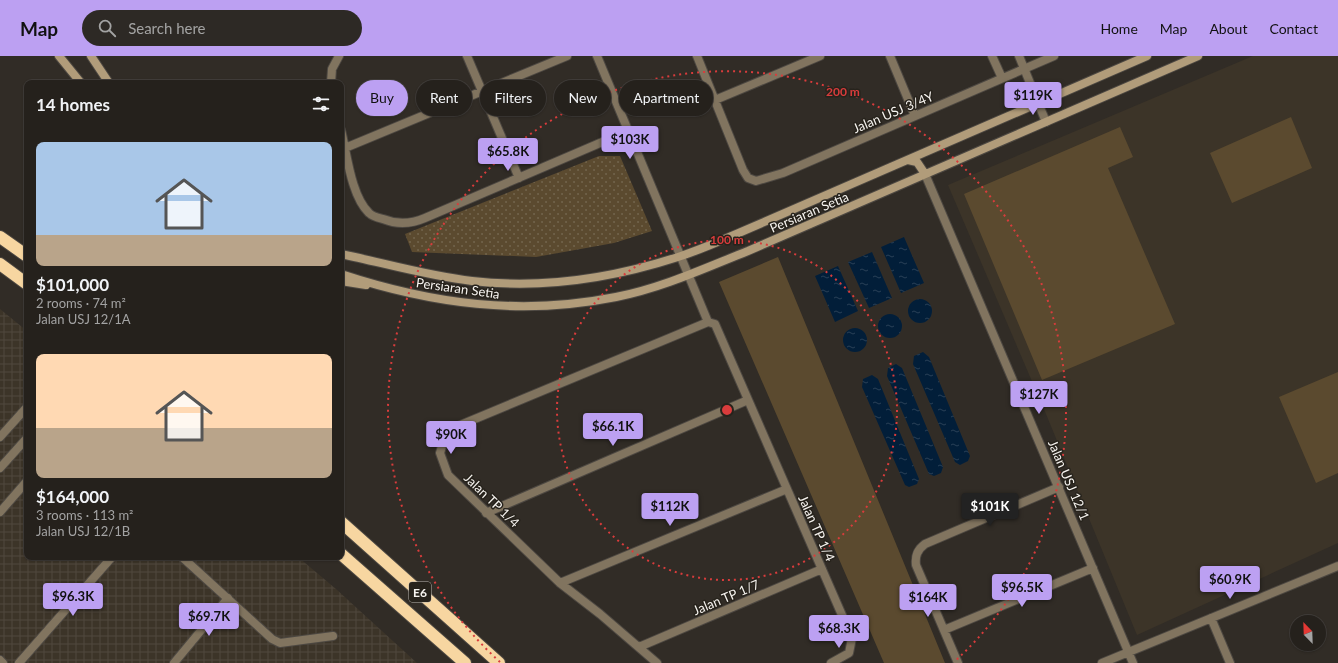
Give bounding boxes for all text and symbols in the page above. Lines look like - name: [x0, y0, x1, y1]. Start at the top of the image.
- search box: [82, 10, 362, 46]
- text: Map: [20, 17, 58, 40]
- icon: search: [96, 17, 118, 39]
- text: Search here: [128, 19, 206, 37]
- text: Home: [1100, 20, 1138, 37]
- text: Map: [1160, 20, 1187, 37]
- text: About: [1209, 20, 1247, 37]
- text: Contact: [1269, 20, 1318, 37]
- chip: Buy: [356, 80, 408, 116]
- chip: Rent: [416, 80, 472, 116]
- chip: Filters: [480, 80, 546, 116]
- chip: New: [554, 80, 611, 116]
- chip: Apartment: [619, 80, 713, 116]
- pin: $119K: [1005, 82, 1061, 116]
- text: 200 m: [826, 84, 860, 99]
- street label: Jalan USJ 3/4Y: [850, 87, 937, 136]
- text: $119K: [1013, 87, 1053, 103]
- icon: filters: [310, 93, 332, 115]
- text: 14 homes: [36, 94, 110, 115]
- pin: $103K: [602, 126, 658, 160]
- text: $103K: [610, 131, 650, 147]
- pin: $65.8K: [475, 138, 541, 172]
- text: $65.8K: [487, 143, 529, 159]
- icon: home: [148, 168, 220, 240]
- street label: Persiaran Setia: [767, 188, 851, 236]
- text: 100 m: [710, 232, 744, 247]
- text: $101,000: [36, 274, 109, 295]
- street label: Persiaran Setia: [415, 274, 501, 302]
- text: 2 rooms · 74 m²: [36, 295, 126, 311]
- text: Jalan USJ 12/1A: [36, 311, 131, 327]
- icon: home: [148, 380, 220, 452]
- pin: $127K: [1011, 381, 1067, 415]
- text: $127K: [1019, 386, 1059, 402]
- centre of rings: [720, 403, 734, 417]
- pin: $66.1K: [580, 413, 646, 447]
- text: $66.1K: [592, 418, 634, 434]
- pin: $90K: [427, 421, 475, 455]
- text: $90K: [435, 426, 467, 442]
- street label: Jalan USJ 12/1: [1045, 437, 1093, 523]
- street label: Jalan TP 1/4: [461, 470, 523, 531]
- text: $164,000: [36, 486, 109, 507]
- street label: Jalan TP 1/4: [795, 492, 839, 564]
- pin: $112K: [642, 493, 698, 527]
- pin: $101K: [962, 493, 1018, 527]
- text: $112K: [650, 498, 690, 514]
- text: $101K: [970, 498, 1010, 514]
- text: 3 rooms · 113 m²: [36, 507, 133, 523]
- text: Jalan USJ 12/1B: [36, 523, 130, 539]
- pin: $60.9K: [1197, 566, 1263, 600]
- text: $60.9K: [1209, 571, 1251, 587]
- pin: $96.5K: [989, 574, 1055, 608]
- street label: Jalan TP 1/7: [690, 576, 762, 618]
- text: $96.5K: [1001, 579, 1043, 595]
- road number: E6: [409, 582, 431, 602]
- pin: $96.3K: [40, 583, 106, 617]
- pin: $164K: [900, 584, 956, 618]
- text: $96.3K: [52, 588, 94, 604]
- text: $164K: [908, 589, 948, 605]
- pin: $69.7K: [176, 603, 242, 637]
- text: $69.7K: [188, 608, 230, 624]
- pin: $68.3K: [806, 615, 872, 649]
- north arrow: [1290, 615, 1326, 651]
- map controls: [1290, 615, 1326, 651]
- text: $68.3K: [818, 620, 860, 636]

